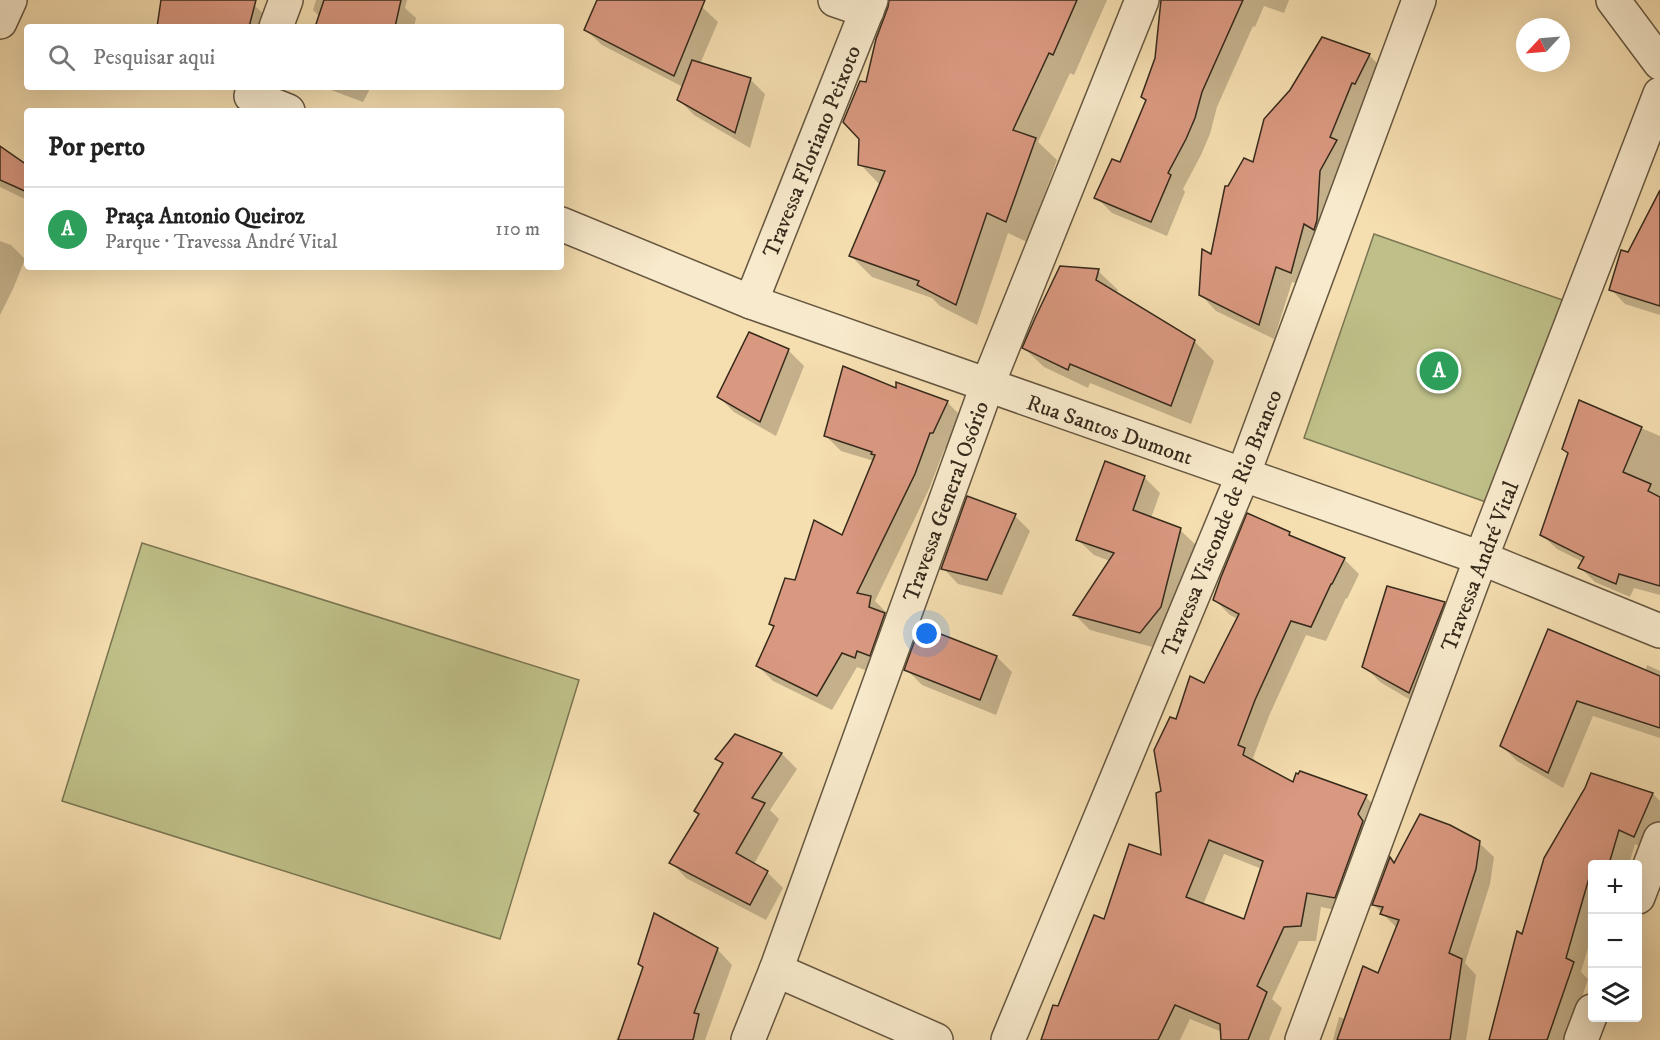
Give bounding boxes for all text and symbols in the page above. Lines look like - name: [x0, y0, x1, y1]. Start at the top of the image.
- north arrow: [1516, 18, 1570, 72]
- search box: [24, 24, 564, 90]
- icon: search: [45, 41, 78, 74]
- street label: Travessa Floriano Peixoto: [757, 42, 867, 262]
- text: Pesquisar aqui: [93, 44, 215, 71]
- text: Por perto: [48, 131, 145, 164]
- text: Praça Antonio Queiroz: [105, 203, 305, 230]
- text: A: [61, 217, 74, 242]
- text: 110 m: [495, 217, 540, 242]
- text: Parque · Travessa André Vital: [105, 230, 337, 255]
- pin: A: [1420, 348, 1458, 394]
- street label: Travessa Visconde de Rio Branco: [1156, 386, 1288, 661]
- street label: Rua Santos Dumont: [1023, 389, 1196, 472]
- street label: Travessa General Osório: [898, 398, 995, 605]
- street label: Travessa André Vital: [1436, 477, 1525, 655]
- your location: [912, 619, 941, 648]
- map controls: [1588, 860, 1642, 1022]
- button: +: [1588, 860, 1642, 914]
- button: −: [1588, 914, 1642, 968]
- button: layers: [1588, 968, 1642, 1022]

